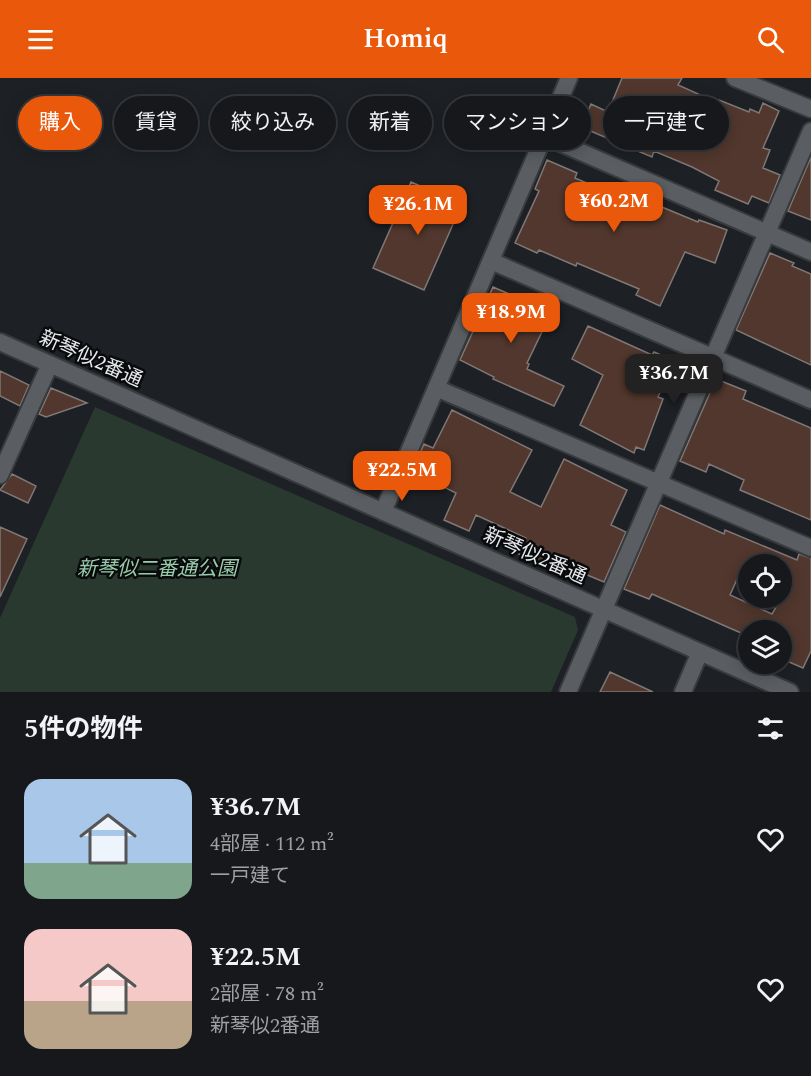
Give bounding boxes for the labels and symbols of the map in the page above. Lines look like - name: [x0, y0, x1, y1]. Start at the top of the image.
- pin: ¥60.2M: [565, 182, 663, 233]
- pin: ¥26.1M: [369, 185, 467, 236]
- pin: ¥18.9M: [462, 293, 560, 344]
- street label: 新琴似2番通: [35, 323, 147, 395]
- pin: ¥36.7M: [625, 354, 723, 405]
- pin: ¥22.5M: [353, 451, 451, 502]
- street label: 新琴似2番通: [479, 520, 591, 592]
- park label: 新琴似二番通公園: [77, 554, 240, 584]

